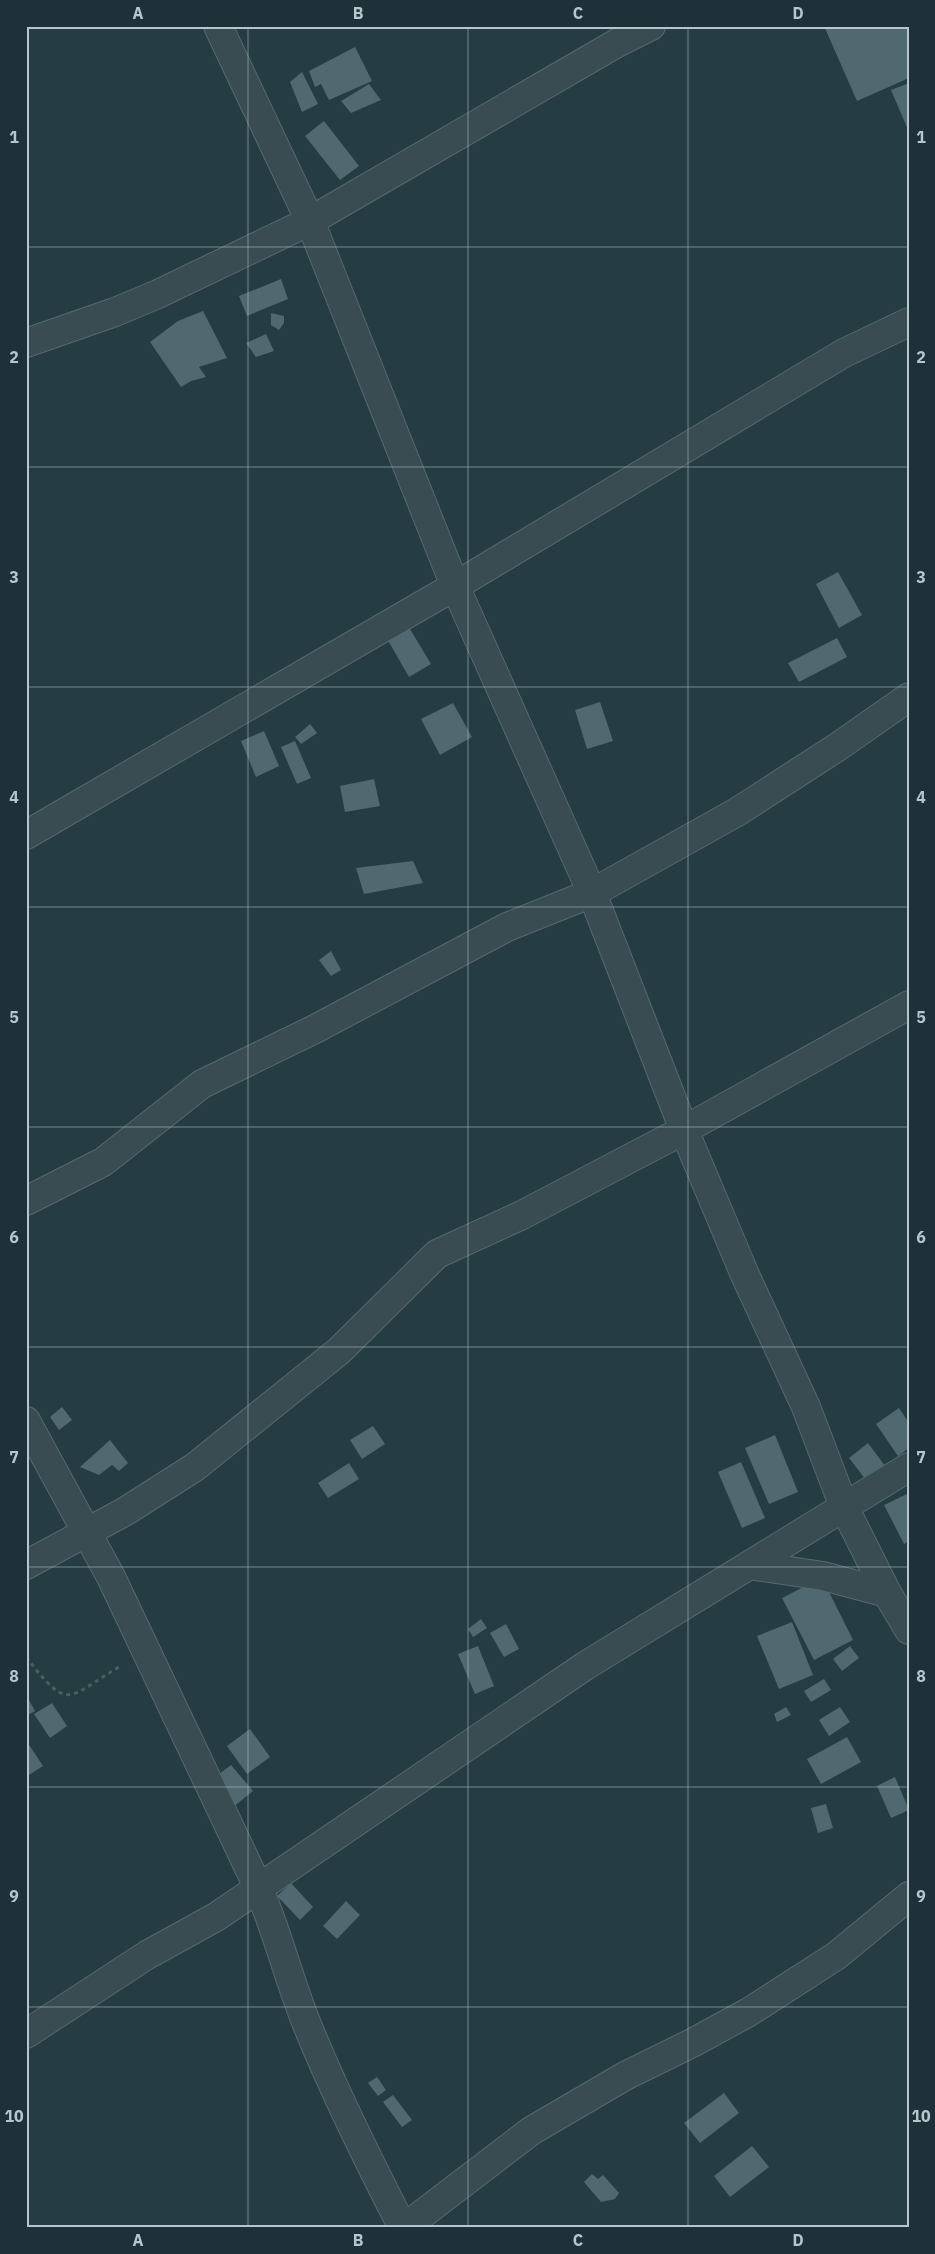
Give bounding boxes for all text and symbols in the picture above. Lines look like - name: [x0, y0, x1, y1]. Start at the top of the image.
- text: A: [133, 3, 144, 23]
- text: B: [353, 3, 364, 23]
- text: C: [573, 3, 583, 23]
- text: D: [792, 3, 804, 23]
- text: 1: [9, 127, 19, 147]
- text: 1: [916, 127, 926, 147]
- text: 2: [9, 347, 19, 367]
- text: 2: [916, 347, 926, 367]
- text: 3: [9, 567, 19, 587]
- text: 3: [916, 567, 926, 587]
- text: 4: [9, 787, 19, 807]
- text: 4: [916, 787, 926, 807]
- text: 5: [9, 1007, 19, 1027]
- text: 5: [916, 1007, 926, 1027]
- text: 6: [9, 1227, 19, 1247]
- text: 6: [916, 1227, 926, 1247]
- text: 7: [9, 1447, 19, 1467]
- text: 7: [916, 1447, 926, 1467]
- text: 8: [9, 1666, 19, 1686]
- text: 8: [916, 1666, 926, 1686]
- text: 9: [9, 1886, 19, 1906]
- text: 9: [916, 1886, 926, 1906]
- text: 10: [4, 2106, 24, 2126]
- text: 10: [911, 2106, 931, 2126]
- text: A: [133, 2230, 144, 2250]
- text: B: [353, 2230, 364, 2250]
- text: C: [573, 2230, 583, 2250]
- text: D: [792, 2230, 804, 2250]

